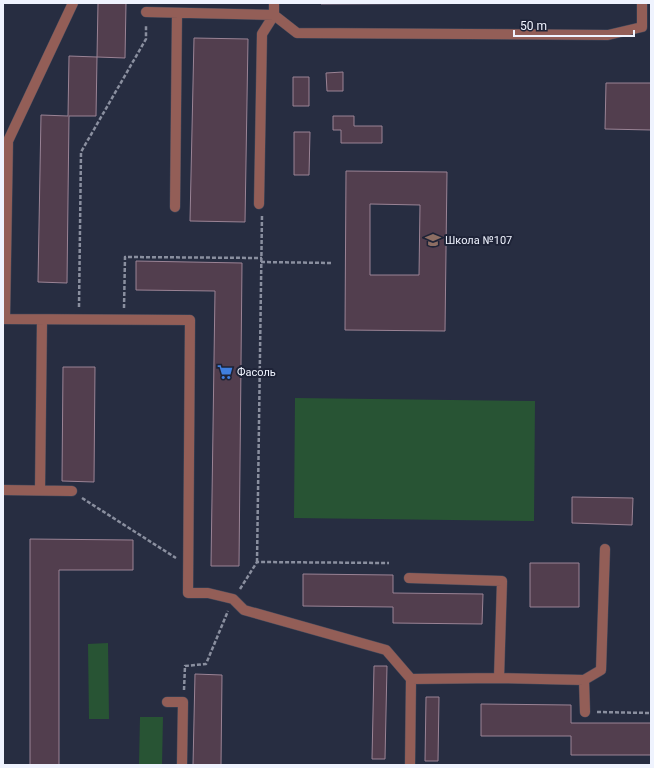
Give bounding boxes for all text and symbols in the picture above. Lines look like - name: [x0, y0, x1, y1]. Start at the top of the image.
- scale bar: [514, 12, 634, 38]
- text: 50 m: [520, 19, 547, 33]
- school or university icon: Школа №107: [424, 231, 442, 249]
- place label: Школа №107: [445, 234, 512, 247]
- supermarket icon: Фасоль: [216, 363, 234, 381]
- place label: Фасоль: [237, 366, 276, 379]

